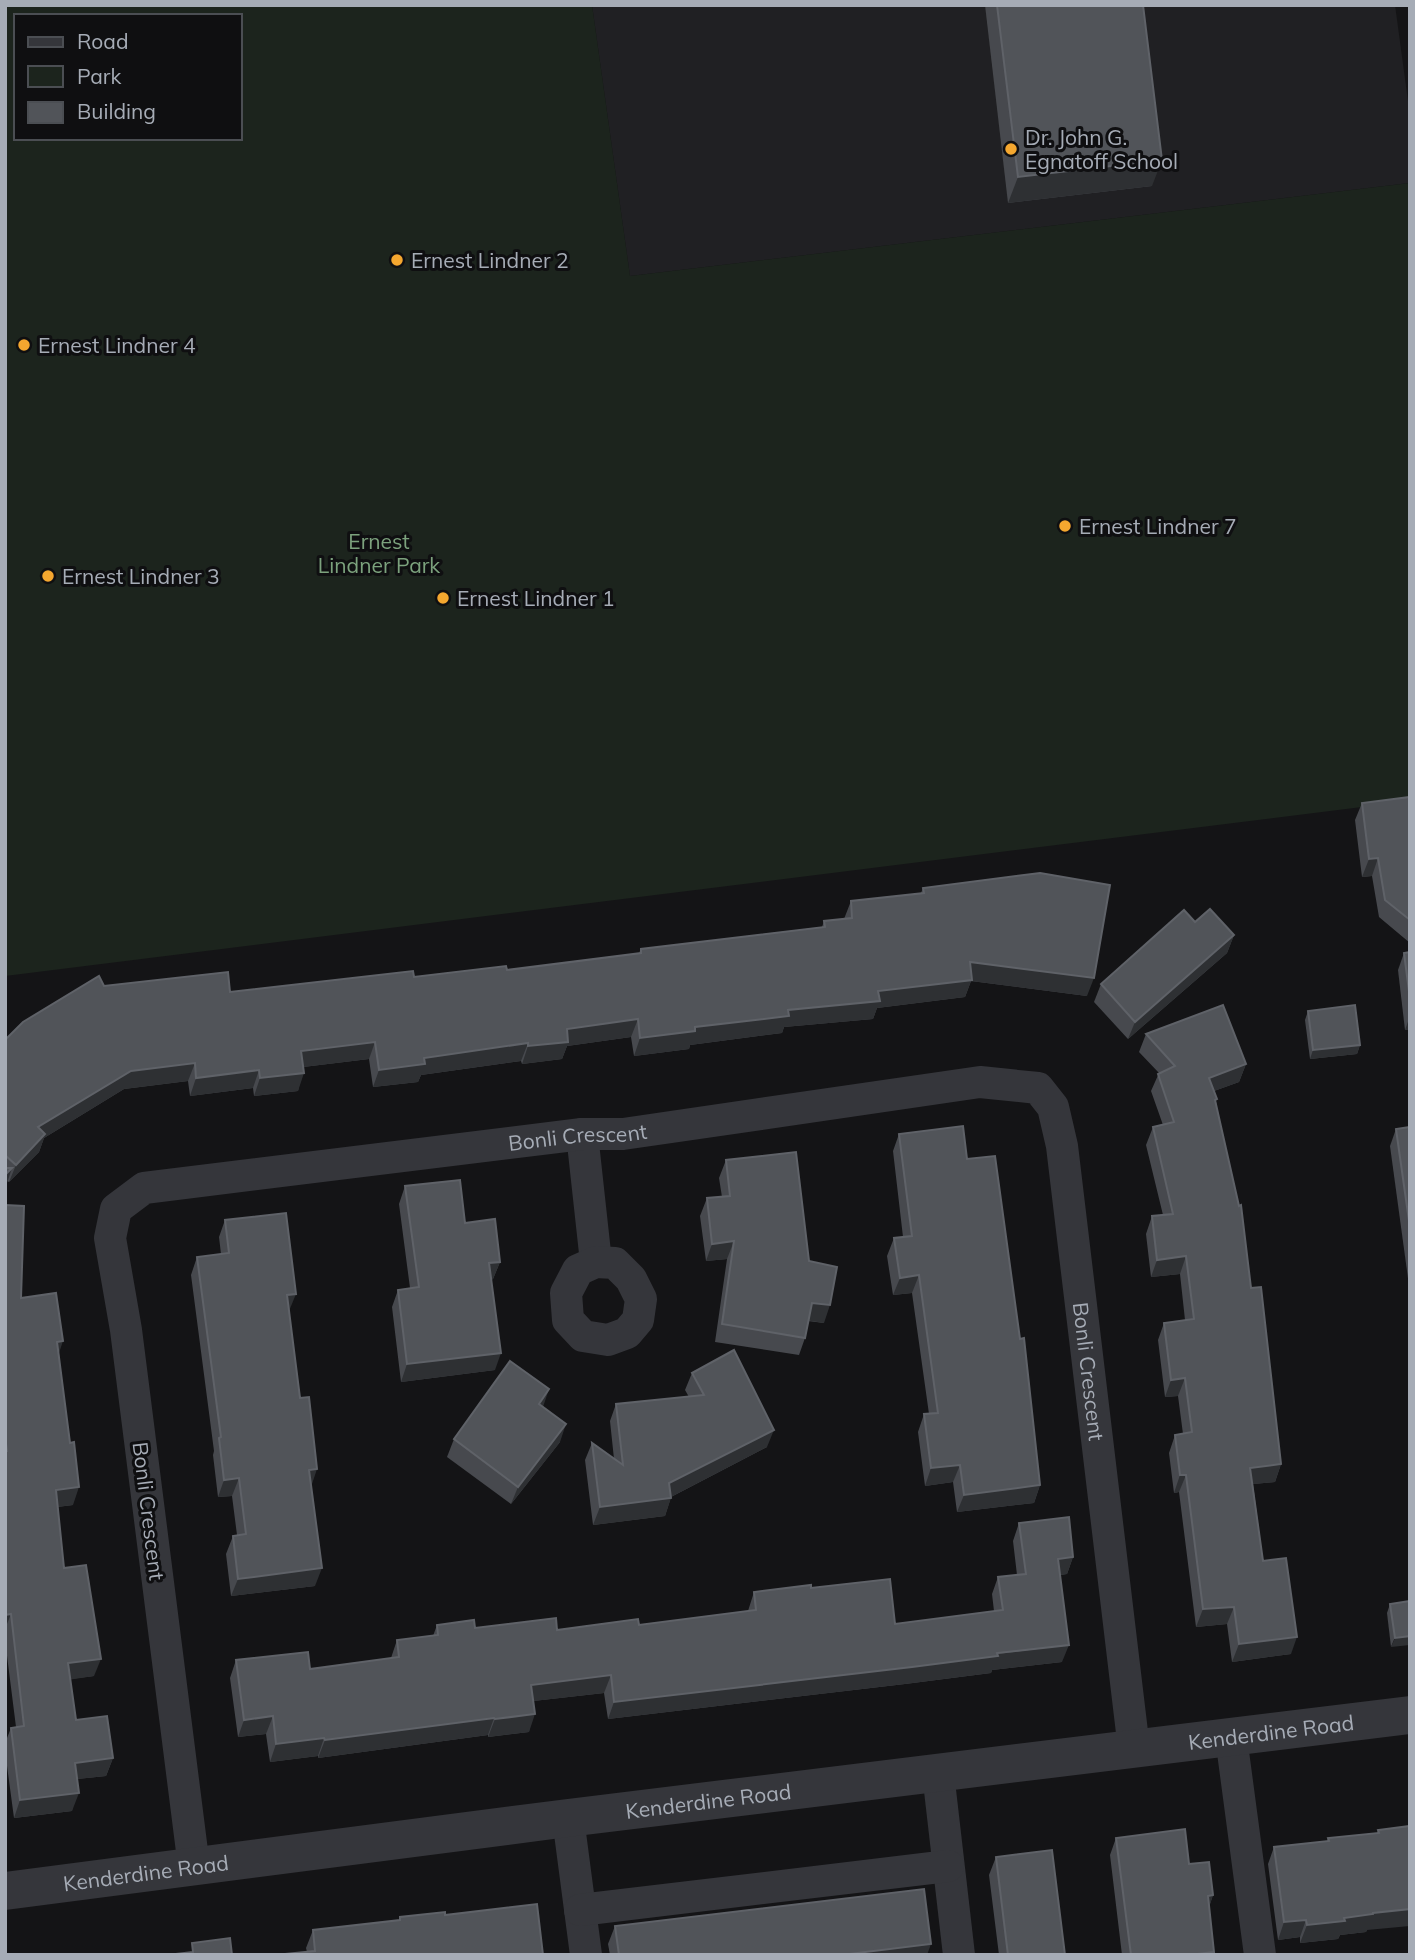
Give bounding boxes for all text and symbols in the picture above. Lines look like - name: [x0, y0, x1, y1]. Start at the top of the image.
- legend: [14, 14, 242, 140]
- text: Road: [77, 28, 128, 54]
- text: Park: [77, 63, 121, 89]
- text: Building: [77, 98, 156, 124]
- place label: Dr. John G. Egnatoff School: [1025, 124, 1178, 174]
- marker: Dr. John G. Egnatoff School: [1003, 141, 1019, 157]
- place label: Ernest Lindner 2: [411, 247, 569, 273]
- marker: Ernest Lindner 2: [389, 252, 405, 268]
- place label: Ernest Lindner 4: [38, 332, 196, 358]
- marker: Ernest Lindner 4: [16, 337, 32, 353]
- place label: Ernest Lindner 7: [1079, 513, 1237, 539]
- marker: Ernest Lindner 7: [1057, 518, 1073, 534]
- park label: Ernest Lindner Park: [318, 528, 440, 578]
- place label: Ernest Lindner 3: [62, 563, 220, 589]
- marker: Ernest Lindner 3: [40, 568, 56, 584]
- place label: Ernest Lindner 1: [457, 585, 615, 611]
- marker: Ernest Lindner 1: [435, 590, 451, 606]
- street label: Bonli Crescent: [507, 1118, 649, 1156]
- street label: Bonli Crescent: [1068, 1301, 1110, 1442]
- street label: Bonli Crescent: [128, 1440, 170, 1582]
- street label: Kenderdine Road: [1187, 1709, 1355, 1755]
- street label: Kenderdine Road: [624, 1778, 793, 1824]
- street label: Kenderdine Road: [61, 1849, 230, 1896]

